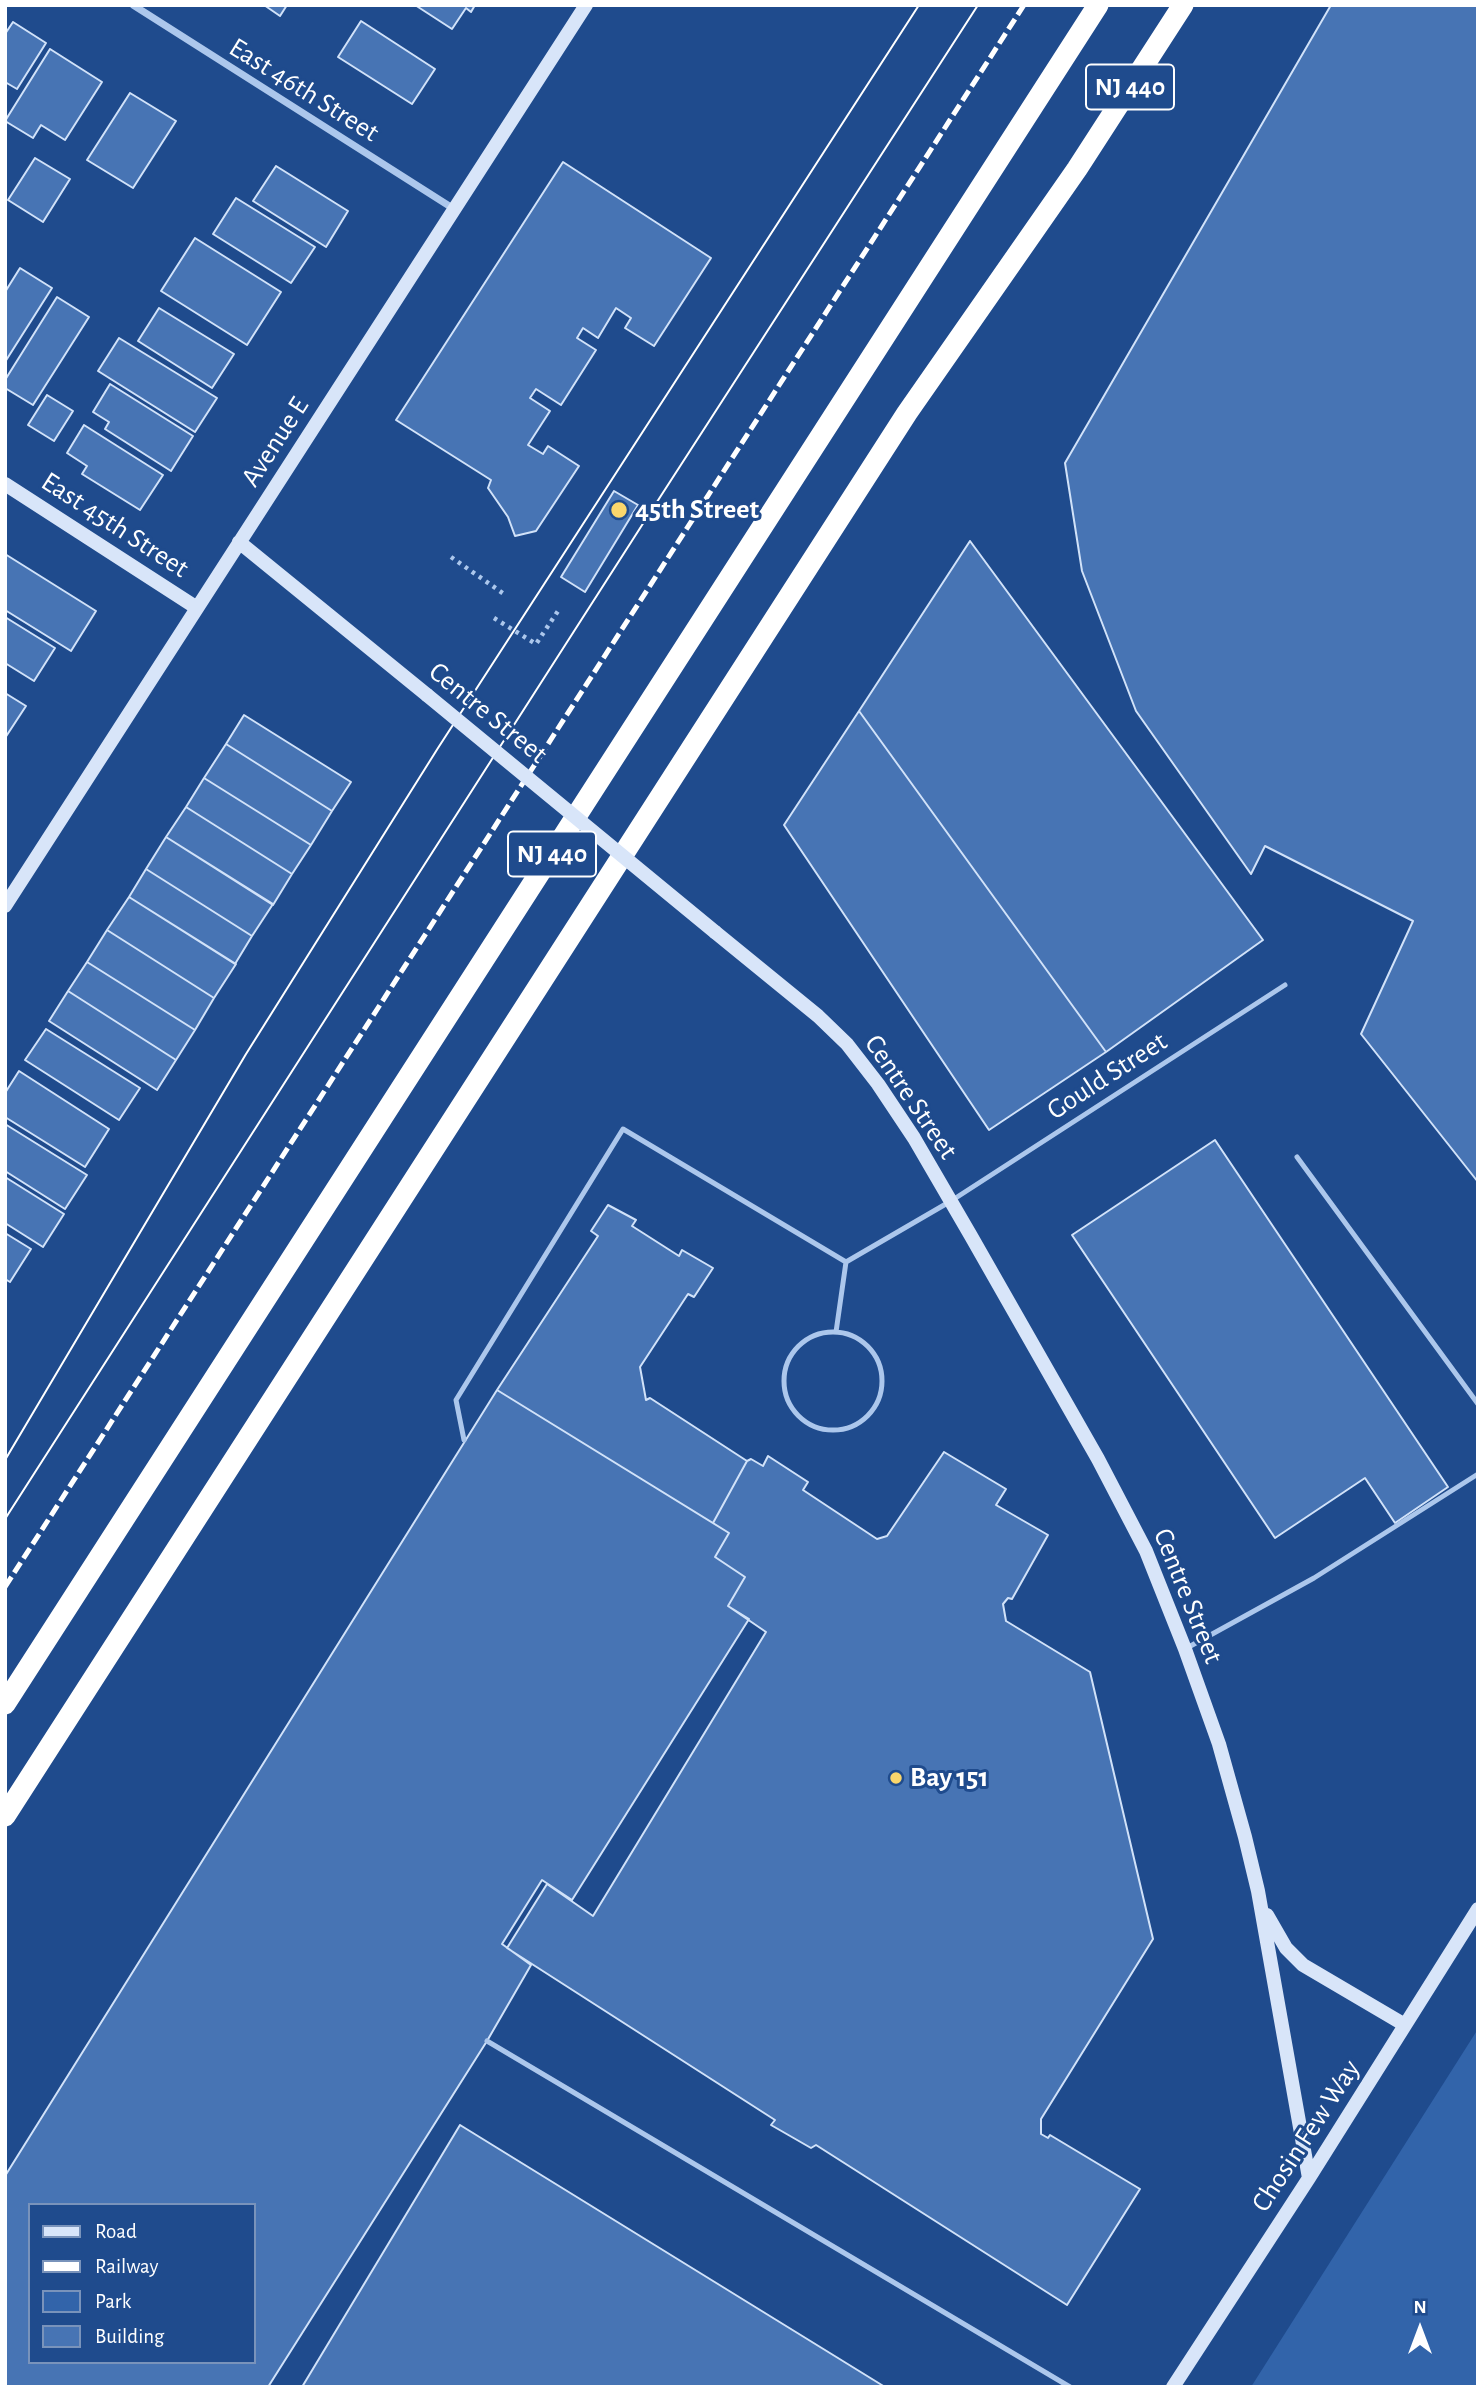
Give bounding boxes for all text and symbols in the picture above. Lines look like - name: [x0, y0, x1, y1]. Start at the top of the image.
- street label: East 46th Street: [223, 31, 385, 149]
- road number: NJ 440: [1086, 64, 1174, 110]
- street label: Avenue E: [234, 391, 316, 493]
- street label: East 45th Street: [35, 465, 195, 585]
- place label: 45th Street: [635, 493, 759, 527]
- marker: 45th Street: [609, 500, 629, 520]
- street label: Centre Street: [422, 655, 554, 771]
- road number: NJ 440: [508, 832, 596, 876]
- street label: Gould Street: [1041, 1025, 1173, 1127]
- street label: Centre Street: [857, 1028, 965, 1166]
- street label: Centre Street: [1146, 1524, 1230, 1668]
- place label: Bay 151: [910, 1761, 988, 1795]
- marker: Bay 151: [888, 1770, 904, 1786]
- street label: Chosin Few Way: [1244, 2054, 1368, 2218]
- legend: [28, 2203, 256, 2364]
- text: Road: [95, 2221, 137, 2242]
- text: Railway: [95, 2256, 158, 2277]
- text: Park: [95, 2291, 131, 2312]
- north arrow: [1385, 2294, 1455, 2364]
- text: N: [1413, 2298, 1427, 2317]
- text: Building: [95, 2326, 164, 2347]

